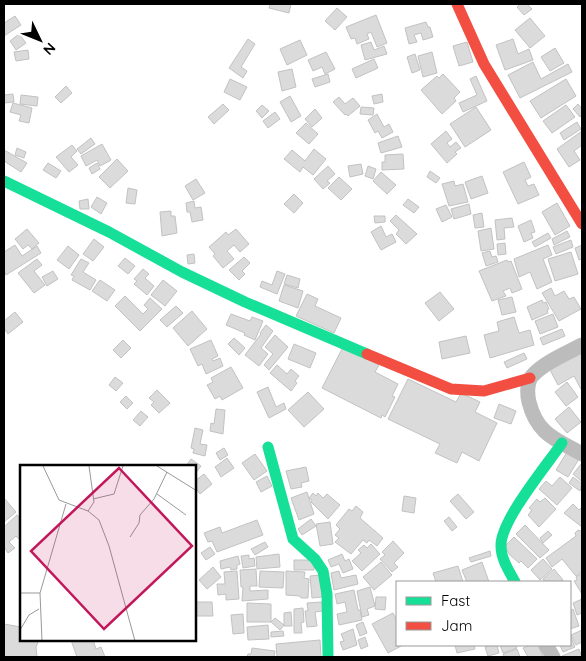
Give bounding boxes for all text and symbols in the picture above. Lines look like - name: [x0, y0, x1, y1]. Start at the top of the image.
- north arrow: [15, 15, 65, 65]
- text: N: [39, 39, 60, 59]
- inset map: [20, 465, 196, 641]
- legend: [396, 581, 571, 646]
- text: Fast: [441, 591, 470, 610]
- text: Jam: [441, 616, 472, 635]

